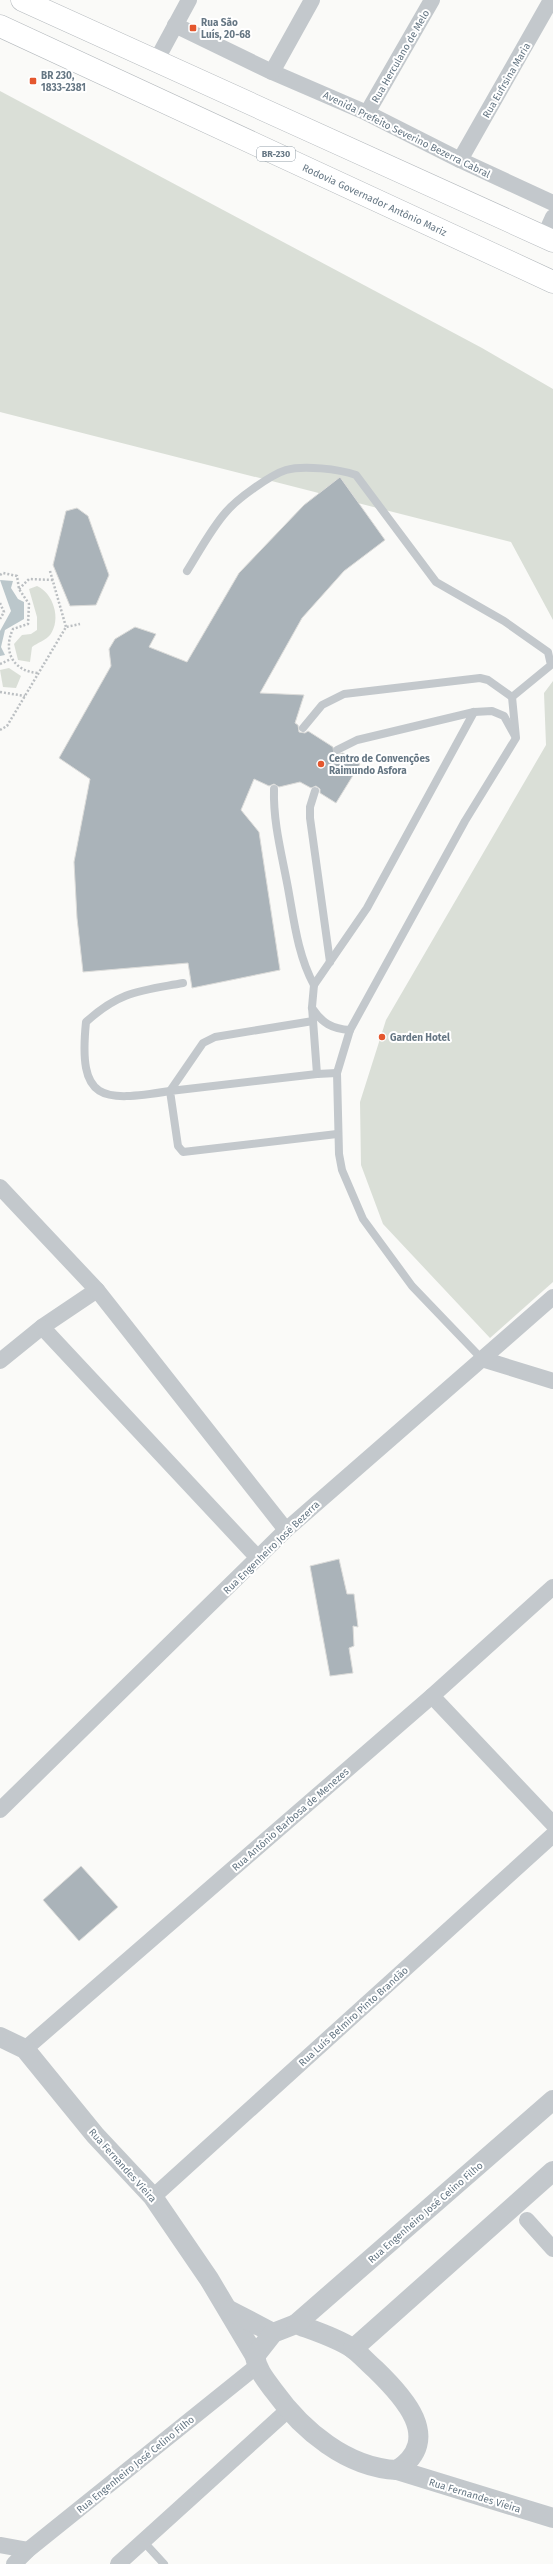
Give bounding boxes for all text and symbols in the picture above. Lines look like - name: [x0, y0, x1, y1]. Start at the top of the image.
- street label: Rua Herculano de Melo: [369, 8, 432, 105]
- place label: Rua São Luís, 20-68: [201, 17, 251, 41]
- marker: Rua São Luís, 20-68: [188, 23, 198, 33]
- street label: Rua Eufrsina Maria: [480, 41, 533, 120]
- place label: BR 230, 1833-2381: [41, 70, 86, 94]
- marker: BR 230, 1833-2381: [28, 76, 38, 86]
- street label: Avenida Prefeito Severino Bezerra Cabral: [321, 89, 492, 181]
- road number: BR-230: [257, 147, 295, 161]
- street label: Rodovia Governador Antônio Mariz: [300, 162, 449, 239]
- place label: Centro de Convenções Raimundo Asfora: [329, 753, 430, 777]
- marker: Centro de Convenções Raimundo Asfora: [316, 759, 326, 769]
- marker: Garden Hotel: [377, 1032, 387, 1042]
- place label: Garden Hotel: [390, 1032, 450, 1044]
- street label: Rua Engenheiro José Bezerra: [221, 1499, 322, 1597]
- street label: Rua Antônio Barbosa de Menezes: [230, 1766, 352, 1874]
- street label: Rua Luís Belmiro Pinto Brandão: [296, 1964, 411, 2069]
- street label: Rua Fernandes Vieira: [86, 2126, 159, 2205]
- street label: Rua Engenheiro José Celino Filho: [366, 2160, 486, 2266]
- street label: Rua Engenheiro José Celino Filho: [74, 2413, 197, 2516]
- street label: Rua Fernandes Vieira: [427, 2476, 522, 2516]

